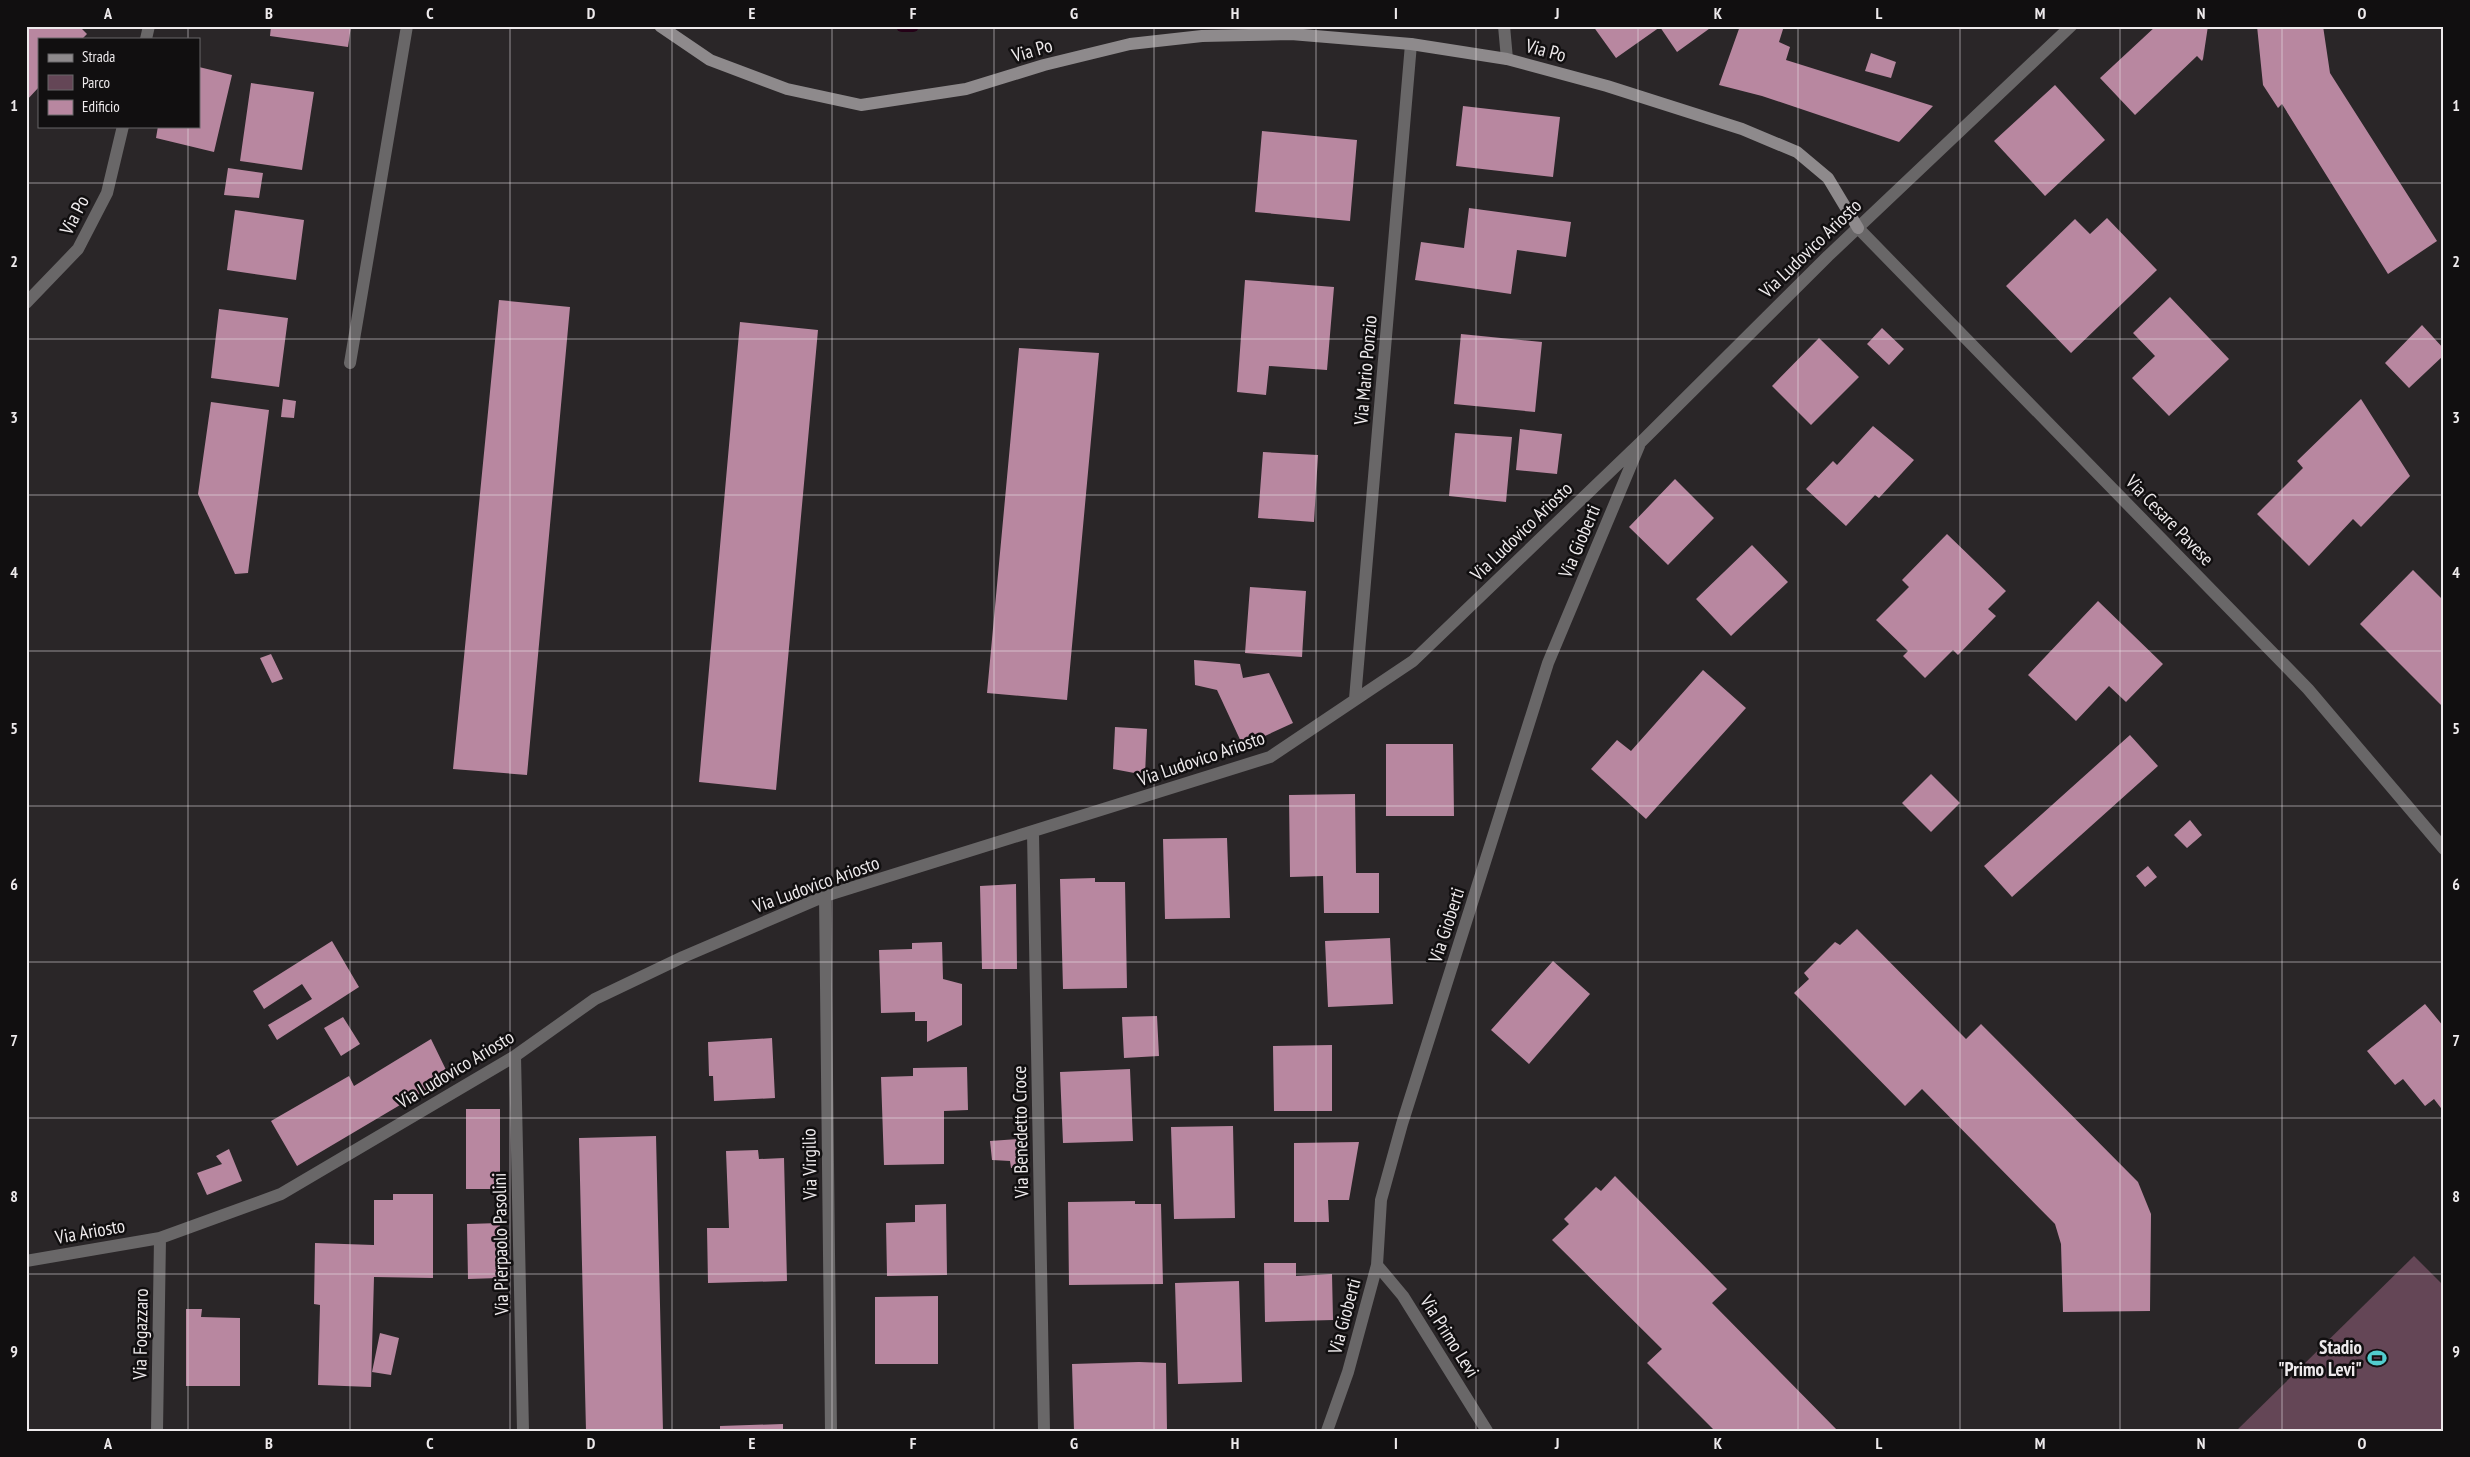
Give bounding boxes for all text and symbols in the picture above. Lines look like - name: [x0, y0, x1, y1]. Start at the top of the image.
- text: A: [103, 3, 113, 23]
- text: B: [265, 3, 273, 23]
- text: C: [426, 3, 434, 23]
- text: D: [587, 3, 596, 23]
- text: E: [749, 3, 756, 23]
- text: F: [910, 3, 917, 23]
- text: G: [1070, 3, 1078, 23]
- text: H: [1231, 3, 1239, 23]
- text: I: [1394, 3, 1398, 23]
- text: J: [1554, 3, 1559, 23]
- text: K: [1714, 3, 1723, 23]
- text: L: [1876, 3, 1883, 23]
- text: M: [2035, 3, 2045, 23]
- text: N: [2197, 3, 2205, 23]
- text: O: [2358, 3, 2367, 23]
- street label: Via Po: [1008, 33, 1055, 67]
- street label: Via Po: [1522, 33, 1569, 67]
- legend: [38, 38, 200, 128]
- text: Strada: [82, 47, 115, 66]
- text: Parco: [82, 73, 110, 92]
- text: 1: [10, 95, 18, 115]
- text: 1: [2452, 95, 2460, 115]
- text: Edificio: [82, 97, 120, 116]
- street label: Via Po: [54, 191, 94, 240]
- street label: Via Ludovico Ariosto: [1753, 193, 1866, 303]
- text: 2: [10, 251, 18, 271]
- text: 2: [2452, 251, 2460, 271]
- street label: Via Mario Ponzio: [1348, 314, 1382, 427]
- text: 3: [10, 407, 18, 427]
- text: 3: [2452, 407, 2460, 427]
- street label: Via Cesare Pavese: [2120, 469, 2219, 570]
- street label: Via Ludovico Ariosto: [1464, 476, 1577, 586]
- street label: Via Gioberti: [1552, 501, 1605, 582]
- text: 4: [10, 562, 18, 582]
- text: 4: [2452, 562, 2460, 582]
- text: 5: [10, 718, 18, 738]
- text: 5: [2452, 718, 2460, 738]
- street label: Via Ludovico Ariosto: [1133, 725, 1268, 791]
- street label: Via Ludovico Ariosto: [749, 850, 882, 918]
- text: 6: [10, 874, 18, 894]
- text: 6: [2452, 874, 2460, 894]
- street label: Via Gioberti: [1422, 885, 1469, 966]
- street label: Via Ludovico Ariosto: [391, 1025, 518, 1114]
- text: 7: [10, 1030, 18, 1050]
- text: 7: [2452, 1030, 2460, 1050]
- street label: Via Benedetto Croce: [1007, 1066, 1033, 1199]
- street label: Via Virgilio: [796, 1128, 822, 1201]
- street label: Via Pierpaolo Pasolini: [487, 1173, 513, 1316]
- text: 8: [10, 1186, 18, 1206]
- text: 8: [2452, 1186, 2460, 1206]
- street label: Via Ariosto: [52, 1213, 127, 1249]
- street label: Via Gioberti: [1322, 1276, 1366, 1357]
- street label: Via Fogazzaro: [127, 1288, 153, 1381]
- street label: Via Primo Levi: [1415, 1290, 1485, 1382]
- place label: Stadio "Primo Levi": [2278, 1335, 2362, 1381]
- text: 9: [10, 1341, 18, 1361]
- text: 9: [2452, 1341, 2460, 1361]
- sports icon: Stadio "Primo Levi": [2366, 1347, 2388, 1369]
- text: A: [103, 1433, 113, 1453]
- text: B: [265, 1433, 273, 1453]
- text: C: [426, 1433, 434, 1453]
- text: D: [587, 1433, 596, 1453]
- text: E: [749, 1433, 756, 1453]
- text: F: [910, 1433, 917, 1453]
- text: G: [1070, 1433, 1078, 1453]
- text: H: [1231, 1433, 1239, 1453]
- text: I: [1394, 1433, 1398, 1453]
- text: J: [1554, 1433, 1559, 1453]
- text: K: [1714, 1433, 1723, 1453]
- text: L: [1876, 1433, 1883, 1453]
- text: M: [2035, 1433, 2045, 1453]
- text: N: [2197, 1433, 2205, 1453]
- text: O: [2358, 1433, 2367, 1453]

